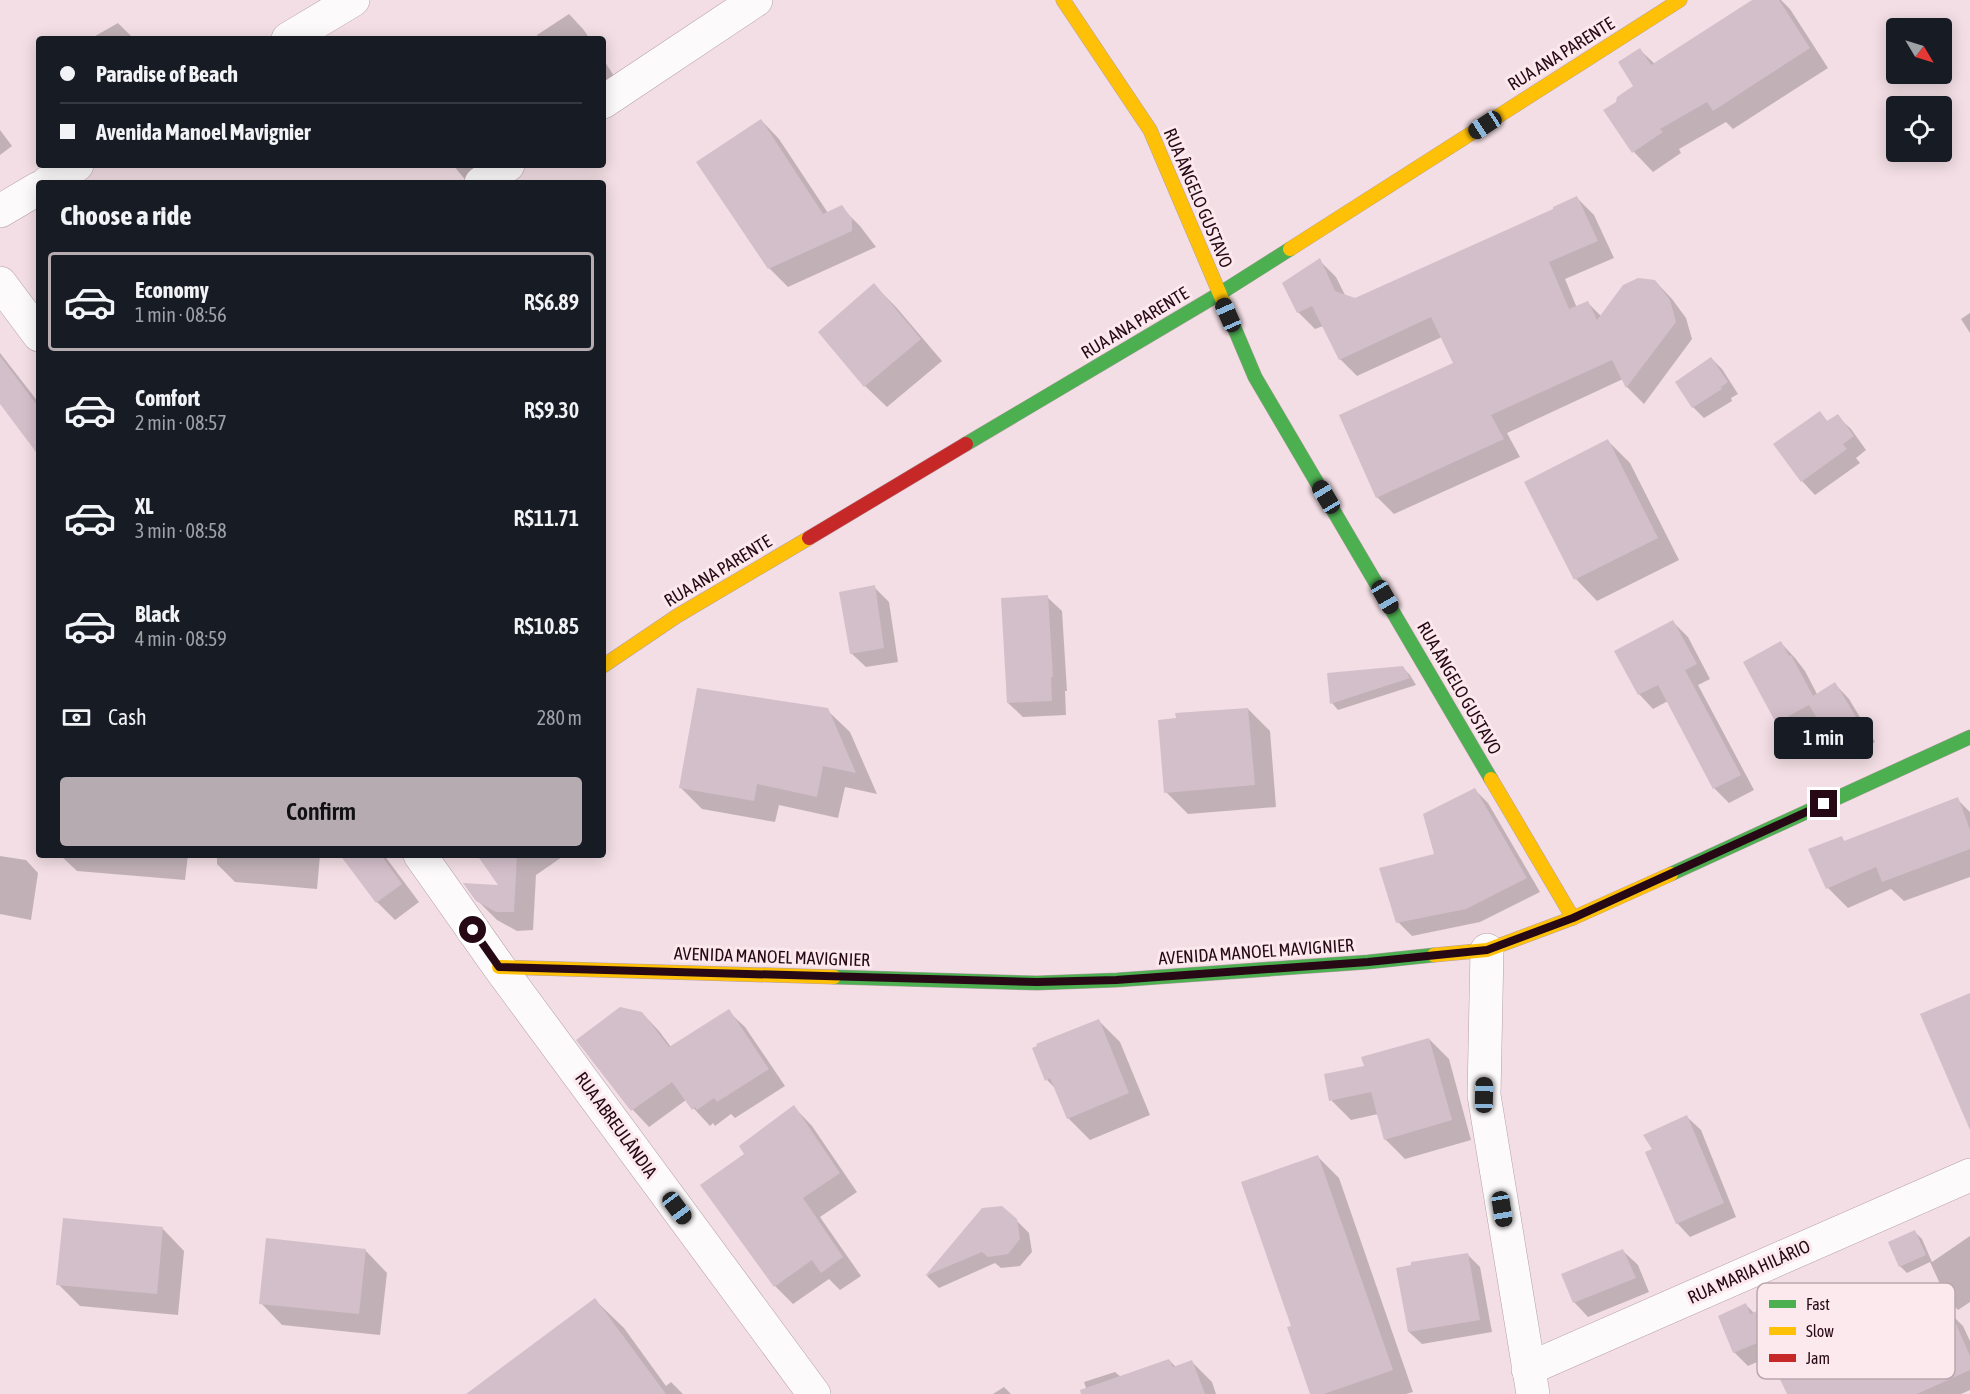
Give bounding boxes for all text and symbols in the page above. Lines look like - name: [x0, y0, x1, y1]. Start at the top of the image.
- street label: RUA ANA PARENTE: [1504, 12, 1618, 95]
- north arrow: [1886, 18, 1952, 84]
- map controls: [1886, 18, 1952, 162]
- text: Paradise of Beach: [96, 61, 238, 87]
- button: locate: [1886, 96, 1952, 162]
- car: [1465, 108, 1505, 142]
- text: Avenida Manoel Mavignier: [96, 119, 311, 145]
- street label: RUA ÂNGELO GUSTAVO: [1160, 125, 1237, 271]
- text: Choose a ride: [60, 200, 192, 231]
- icon: car: [63, 275, 117, 329]
- text: Economy: [135, 277, 209, 303]
- street label: RUA ANA PARENTE: [1077, 282, 1192, 363]
- text: R$6.89: [524, 289, 579, 315]
- car: [1212, 295, 1244, 335]
- text: 1 min · 08:56: [135, 303, 227, 326]
- icon: car: [63, 383, 117, 437]
- text: Comfort: [135, 385, 200, 411]
- text: R$9.30: [524, 397, 579, 423]
- text: 2 min · 08:57: [135, 411, 227, 434]
- car: [1309, 477, 1343, 517]
- icon: car: [63, 491, 117, 545]
- text: XL: [135, 493, 153, 519]
- text: R$11.71: [513, 505, 579, 531]
- text: 3 min · 08:58: [135, 519, 227, 542]
- street label: RUA ANA PARENTE: [660, 530, 775, 611]
- car: [1368, 577, 1402, 617]
- icon: car: [63, 599, 117, 653]
- text: Black: [135, 601, 179, 627]
- text: R$10.85: [513, 613, 579, 639]
- street label: RUA ÂNGELO GUSTAVO: [1413, 618, 1506, 758]
- text: 4 min · 08:59: [135, 627, 227, 650]
- icon: cash: [60, 701, 93, 734]
- text: Cash: [108, 704, 147, 730]
- text: 280 m: [537, 706, 582, 729]
- callout: 1 min: [1774, 717, 1874, 759]
- text: 1 min: [1803, 726, 1844, 749]
- button: Confirm: [60, 777, 582, 846]
- route end: [1810, 790, 1837, 817]
- route start: [459, 916, 486, 943]
- street label: AVENIDA MANOEL MAVIGNIER: [1157, 934, 1354, 969]
- street label: AVENIDA MANOEL MAVIGNIER: [674, 943, 870, 970]
- street label: RUA ABREULÂNDIA: [571, 1068, 662, 1182]
- car: [1475, 1077, 1493, 1113]
- car: [659, 1188, 695, 1228]
- car: [1490, 1190, 1514, 1228]
- street label: RUA MARIA HILÁRIO: [1684, 1235, 1813, 1308]
- legend: [1757, 1283, 1955, 1379]
- text: Fast: [1806, 1295, 1830, 1313]
- text: Slow: [1806, 1322, 1834, 1340]
- text: Jam: [1806, 1349, 1830, 1367]

